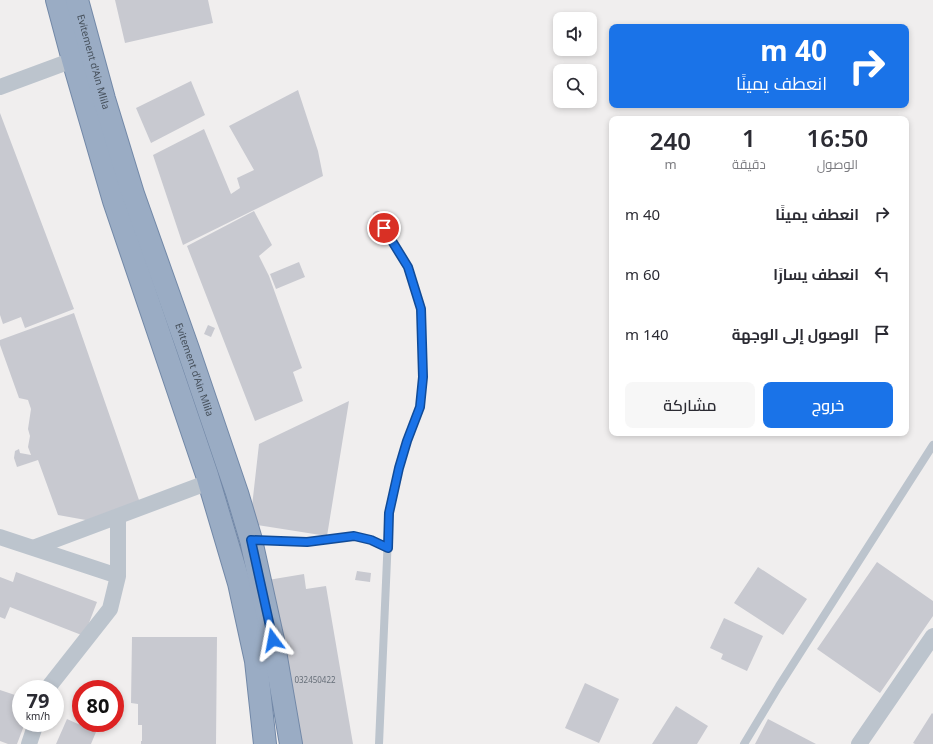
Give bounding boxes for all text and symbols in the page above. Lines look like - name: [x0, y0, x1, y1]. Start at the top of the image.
- map controls: [553, 12, 597, 108]
- button: sound: [553, 12, 597, 56]
- street label: Evitement d'Ain Mlila: [74, 13, 114, 111]
- text: 40 m: [760, 31, 827, 69]
- icon: right: [841, 40, 893, 92]
- button: search: [553, 64, 597, 108]
- text: انعطف يمينًا: [736, 71, 827, 95]
- text: 1: [742, 121, 756, 154]
- text: 16:50: [807, 121, 868, 154]
- text: 240: [650, 124, 691, 157]
- text: m: [664, 155, 677, 173]
- text: دقيقة: [732, 155, 766, 173]
- text: الوصول: [817, 155, 858, 173]
- icon: right: [871, 203, 893, 225]
- text: 40 m: [625, 204, 660, 224]
- text: انعطف يمينًا: [775, 204, 859, 224]
- pin: [367, 211, 401, 245]
- icon: arrive: [373, 217, 395, 239]
- icon: left: [871, 263, 893, 285]
- text: 60 m: [625, 264, 660, 284]
- text: انعطف يسارًا: [773, 264, 859, 284]
- street label: Evitement d'Ain Mlila: [172, 321, 217, 418]
- icon: arrive: [871, 323, 893, 345]
- text: 140 m: [625, 324, 669, 344]
- text: الوصول إلى الوجهة: [732, 324, 859, 344]
- button: مشاركة: [625, 382, 755, 428]
- button: خروج: [763, 382, 893, 428]
- position arrow: [252, 619, 294, 661]
- house number: 032450422: [294, 674, 336, 685]
- speed limit sign: 80: [72, 680, 124, 732]
- text: 79: [27, 687, 49, 714]
- text: km/h: [26, 709, 50, 723]

